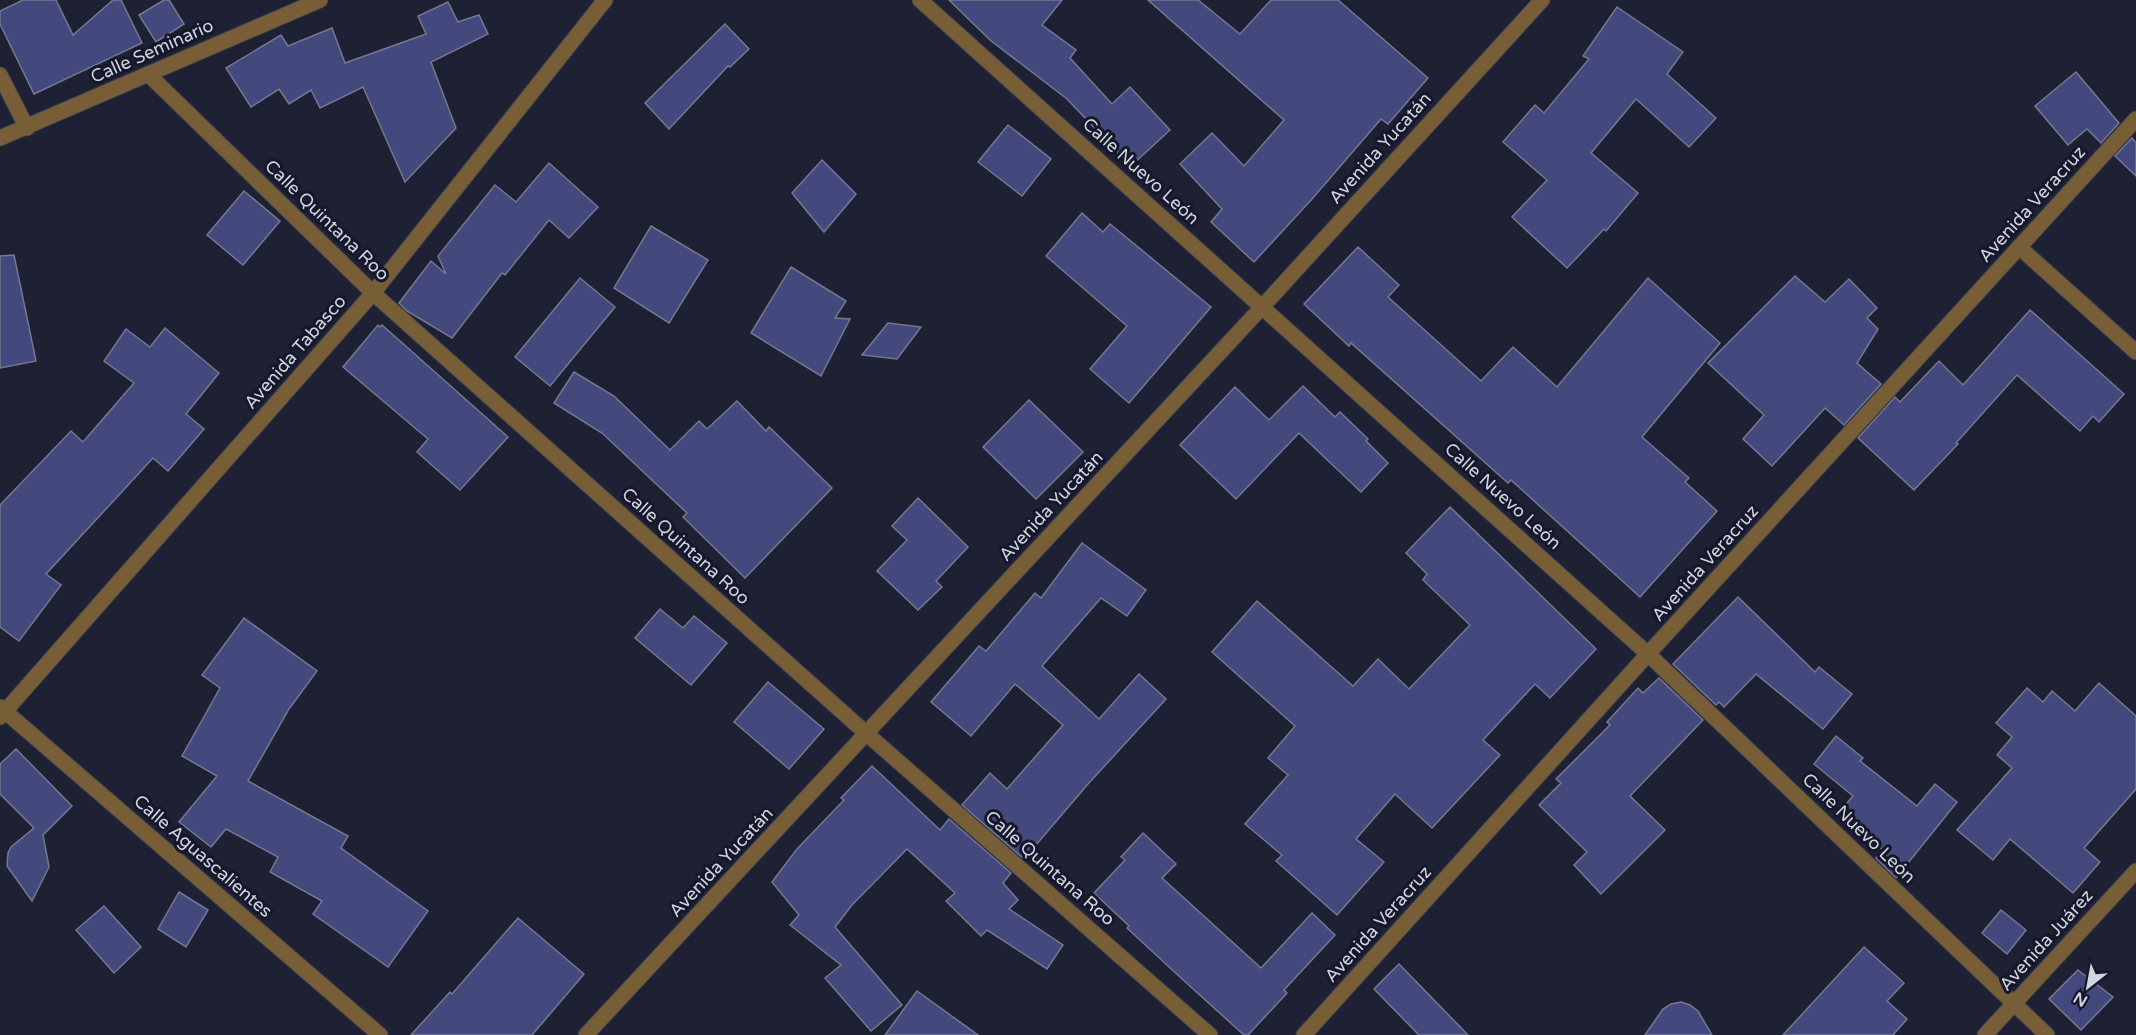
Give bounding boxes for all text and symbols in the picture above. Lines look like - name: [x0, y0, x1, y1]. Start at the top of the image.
- street label: Calle Seminario: [87, 14, 217, 88]
- street label: Avenida Yucatán: [1324, 88, 1436, 208]
- street label: Calle Nuevo León: [1078, 113, 1204, 229]
- street label: Avenida Veracruz: [1974, 141, 2090, 267]
- street label: Calle Quintana Roo: [260, 155, 394, 285]
- street label: Avenida Tabasco: [239, 290, 351, 414]
- street label: Calle Nuevo León: [1440, 438, 1566, 554]
- street label: Avenida Yucatán: [994, 446, 1108, 566]
- street label: Calle Quintana Roo: [617, 483, 755, 609]
- street label: Avenida Veracruz: [1647, 500, 1763, 626]
- street label: Calle Nuevo León: [1798, 768, 1920, 888]
- street label: Calle Aguascalientes: [129, 790, 277, 922]
- street label: Avenida Yucatán: [664, 802, 778, 922]
- street label: Calle Quintana Roo: [981, 806, 1119, 930]
- street label: Avenida Veracruz: [1320, 861, 1436, 987]
- street label: Avenida Juárez: [1995, 885, 2097, 995]
- north arrow: [2058, 957, 2118, 1017]
- text: N: [2070, 987, 2091, 1011]

